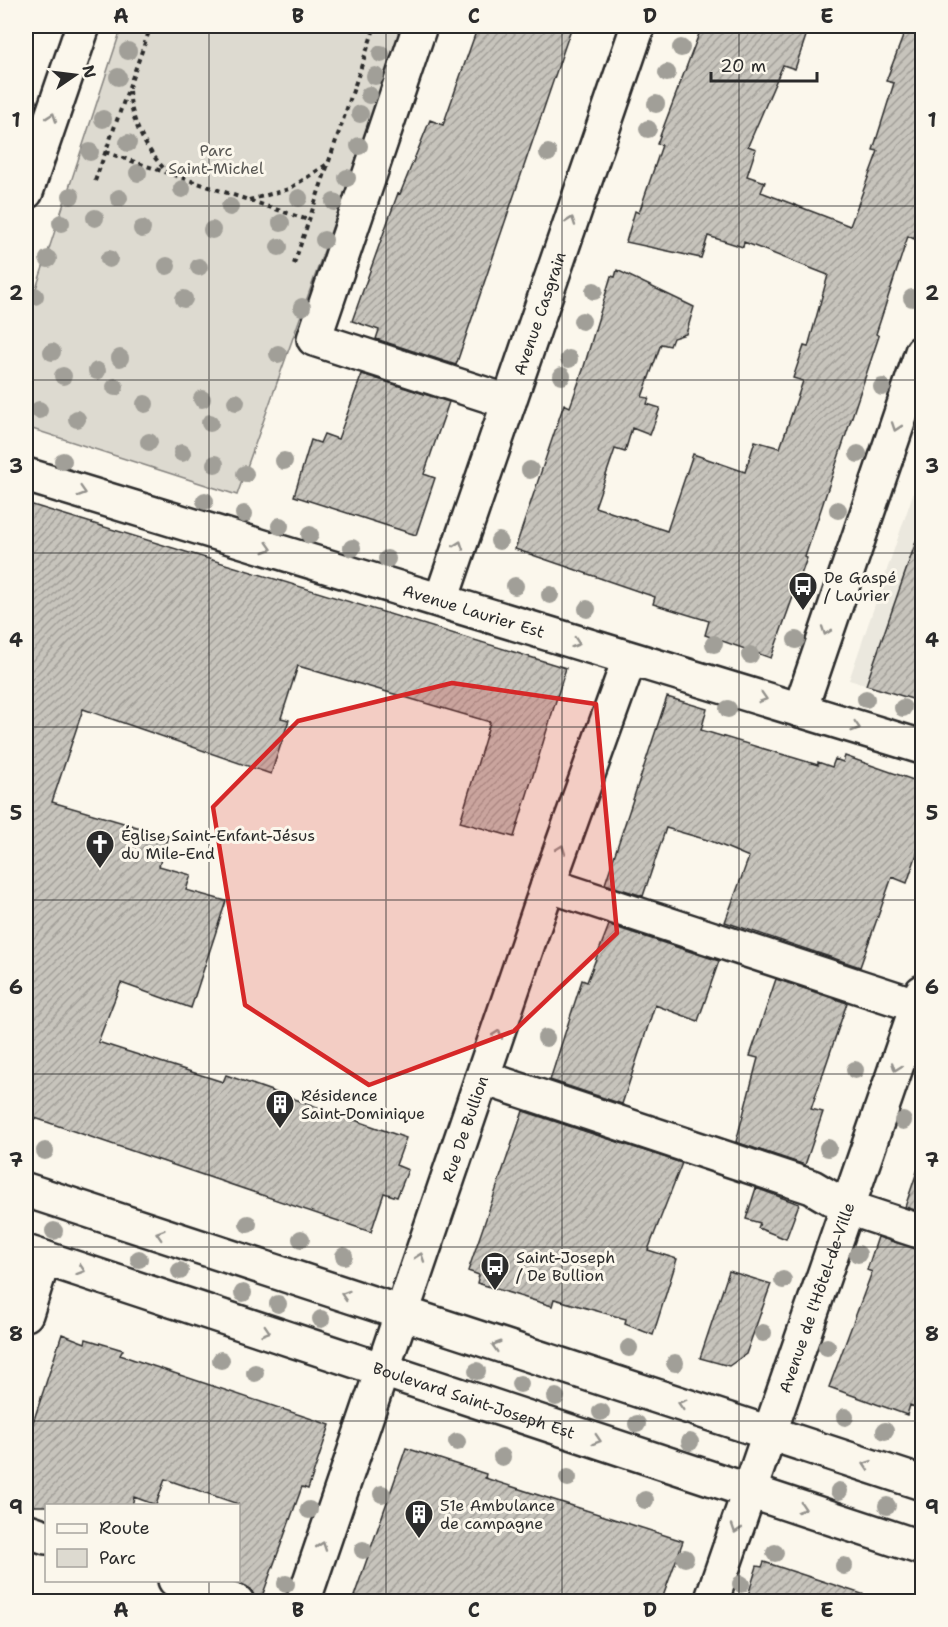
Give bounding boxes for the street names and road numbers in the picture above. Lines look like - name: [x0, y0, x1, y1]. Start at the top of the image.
- street label: Avenue Casgrain: [508, 249, 570, 378]
- street label: Avenue Laurier Est: [401, 580, 547, 642]
- street label: Rue De Bullion: [437, 1073, 493, 1185]
- street label: Avenue de l'Hôtel-de-Ville: [774, 1200, 859, 1396]
- street label: Boulevard Saint-Joseph Est: [370, 1357, 578, 1443]

